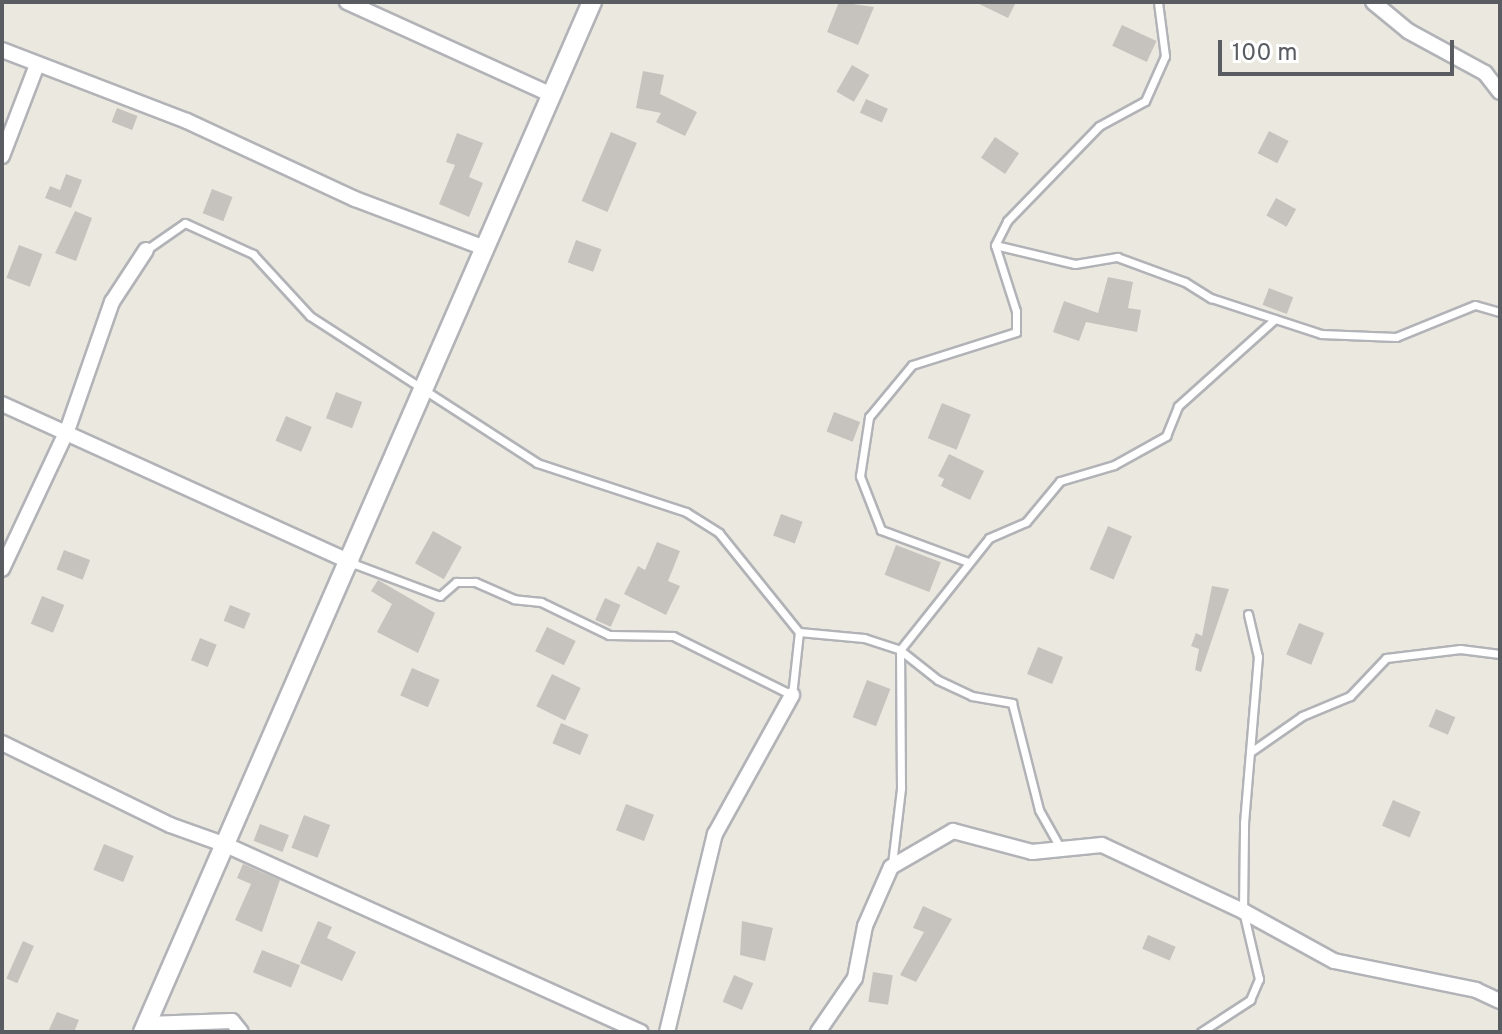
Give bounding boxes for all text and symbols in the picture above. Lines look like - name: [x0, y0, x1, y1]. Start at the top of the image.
- scale bar: [1222, 24, 1458, 74]
- text: 100 m: [1232, 39, 1298, 69]

